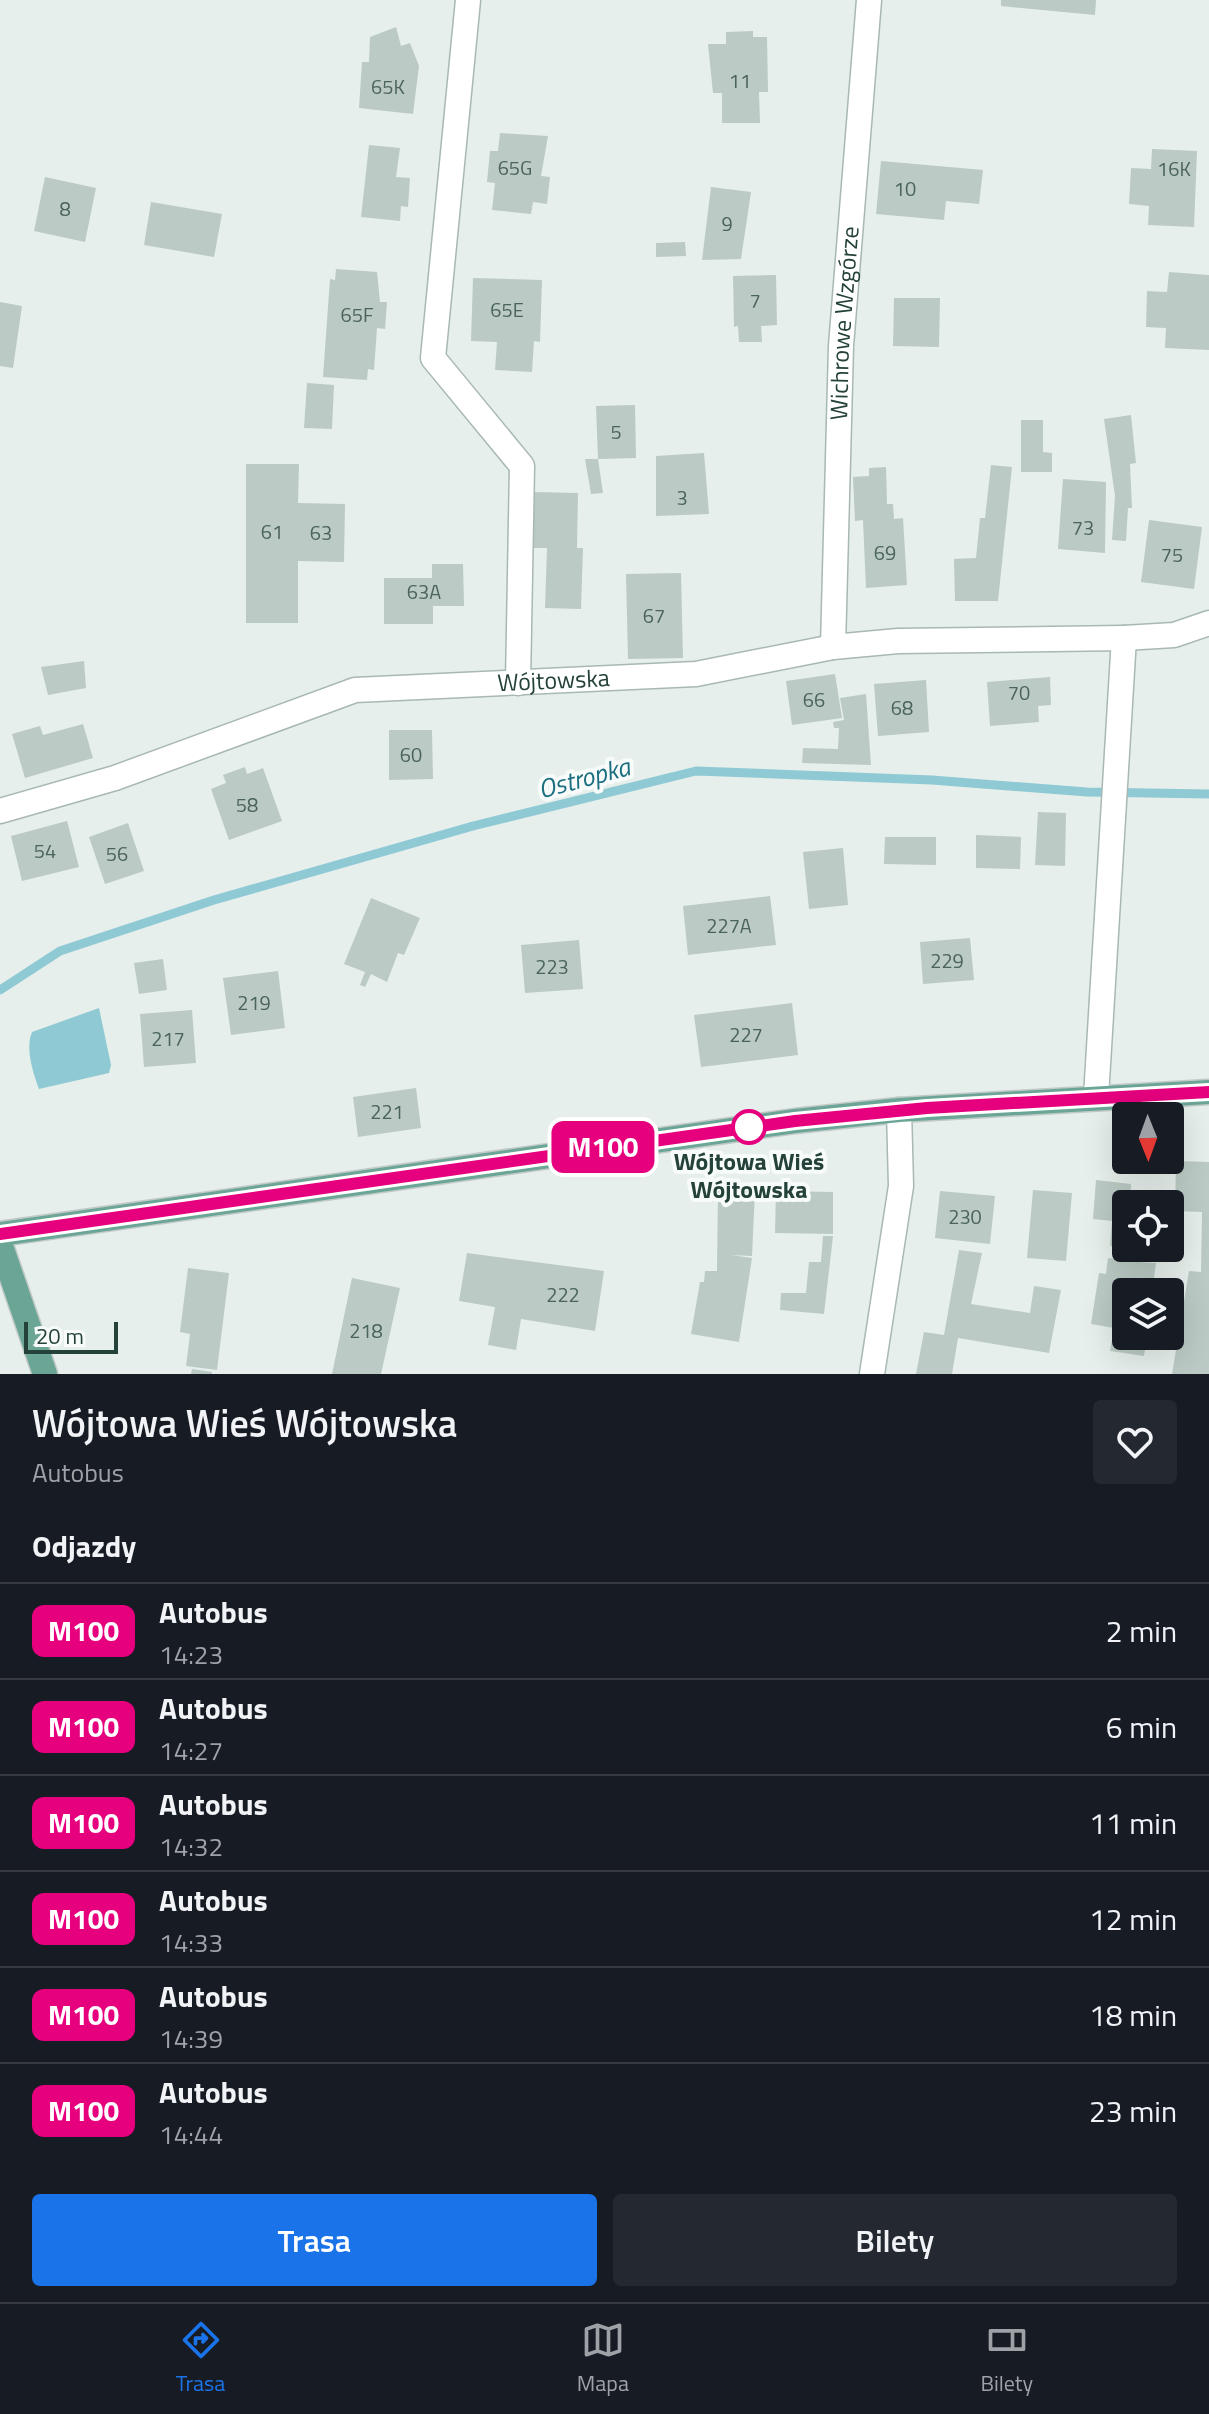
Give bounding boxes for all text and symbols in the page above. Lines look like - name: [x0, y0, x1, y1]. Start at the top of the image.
- house number: 11: [729, 65, 751, 96]
- house number: 65K: [371, 71, 406, 102]
- house number: 65G: [498, 152, 532, 183]
- house number: 16K: [1157, 153, 1192, 184]
- house number: 10: [894, 173, 916, 204]
- house number: 8: [59, 193, 71, 224]
- house number: 9: [721, 208, 733, 239]
- street label: Wichrowe Wzgórze: [820, 225, 868, 421]
- house number: 7: [749, 285, 761, 316]
- house number: 65E: [490, 294, 524, 325]
- house number: 65F: [341, 299, 373, 330]
- house number: 5: [610, 416, 622, 447]
- house number: 3: [676, 482, 688, 513]
- house number: 73: [1072, 512, 1094, 543]
- house number: 61: [261, 516, 283, 547]
- house number: 63: [310, 517, 332, 548]
- house number: 69: [874, 537, 896, 568]
- house number: 75: [1161, 539, 1183, 570]
- house number: 63A: [407, 576, 441, 607]
- house number: 67: [643, 600, 665, 631]
- street label: Wójtowska: [496, 659, 611, 700]
- house number: 70: [1008, 677, 1030, 708]
- house number: 66: [803, 684, 825, 715]
- house number: 68: [891, 692, 913, 723]
- house number: 60: [400, 739, 422, 770]
- water label: Ostropka: [534, 746, 636, 808]
- house number: 58: [236, 789, 258, 820]
- house number: 54: [34, 835, 56, 866]
- house number: 56: [106, 838, 128, 869]
- house number: 227A: [706, 910, 752, 941]
- house number: 229: [930, 945, 964, 976]
- house number: 223: [535, 951, 569, 982]
- house number: 219: [237, 987, 271, 1018]
- house number: 227: [729, 1019, 763, 1050]
- house number: 217: [151, 1023, 185, 1054]
- house number: 221: [370, 1096, 404, 1127]
- north arrow: [1112, 1102, 1184, 1174]
- map controls: [1112, 1102, 1184, 1350]
- marker: Wójtowa Wieś Wójtowska: [732, 1110, 766, 1144]
- line badge: M100: [547, 1121, 659, 1173]
- text: M100: [567, 1125, 639, 1168]
- place label: Wójtowa Wieś Wójtowska: [674, 1143, 824, 1207]
- button: locate: [1112, 1190, 1184, 1262]
- house number: 230: [948, 1201, 982, 1232]
- button: layers: [1112, 1278, 1184, 1350]
- house number: 222: [546, 1279, 580, 1310]
- house number: 218: [349, 1315, 383, 1346]
- scale bar: [24, 1318, 118, 1354]
- text: 20 m: [36, 1319, 84, 1353]
- text: Wójtowa Wieś Wójtowska: [32, 1394, 457, 1452]
- button: heart: [1093, 1400, 1177, 1484]
- text: Autobus: [32, 1453, 124, 1492]
- text: Odjazdy: [32, 1523, 136, 1569]
- text: Autobus: [159, 1589, 268, 1635]
- text: 2 min: [1106, 1608, 1177, 1654]
- text: M100: [48, 1609, 119, 1652]
- text: 14:23: [159, 1635, 223, 1674]
- text: Autobus: [159, 1685, 268, 1731]
- text: 6 min: [1106, 1704, 1177, 1750]
- text: M100: [48, 1705, 119, 1748]
- text: 14:27: [159, 1731, 223, 1770]
- text: Autobus: [159, 1781, 268, 1827]
- text: 11 min: [1089, 1800, 1177, 1846]
- text: M100: [48, 1801, 119, 1844]
- text: 14:32: [159, 1827, 223, 1866]
- text: Autobus: [159, 1877, 268, 1923]
- text: 12 min: [1089, 1896, 1177, 1942]
- text: M100: [48, 1897, 119, 1940]
- text: 14:33: [159, 1923, 223, 1962]
- text: Autobus: [159, 1973, 268, 2019]
- text: 18 min: [1089, 1992, 1177, 2038]
- text: M100: [48, 1993, 119, 2036]
- text: 14:39: [159, 2019, 223, 2058]
- text: Autobus: [159, 2069, 268, 2115]
- text: 23 min: [1089, 2088, 1177, 2134]
- text: M100: [48, 2089, 119, 2132]
- text: 14:44: [159, 2115, 223, 2154]
- button: Trasa: [32, 2194, 597, 2286]
- button: Bilety: [613, 2194, 1177, 2286]
- tab: Trasa: [176, 2318, 225, 2400]
- tab: Mapa: [577, 2318, 629, 2400]
- tab: Bilety: [980, 2318, 1033, 2400]

